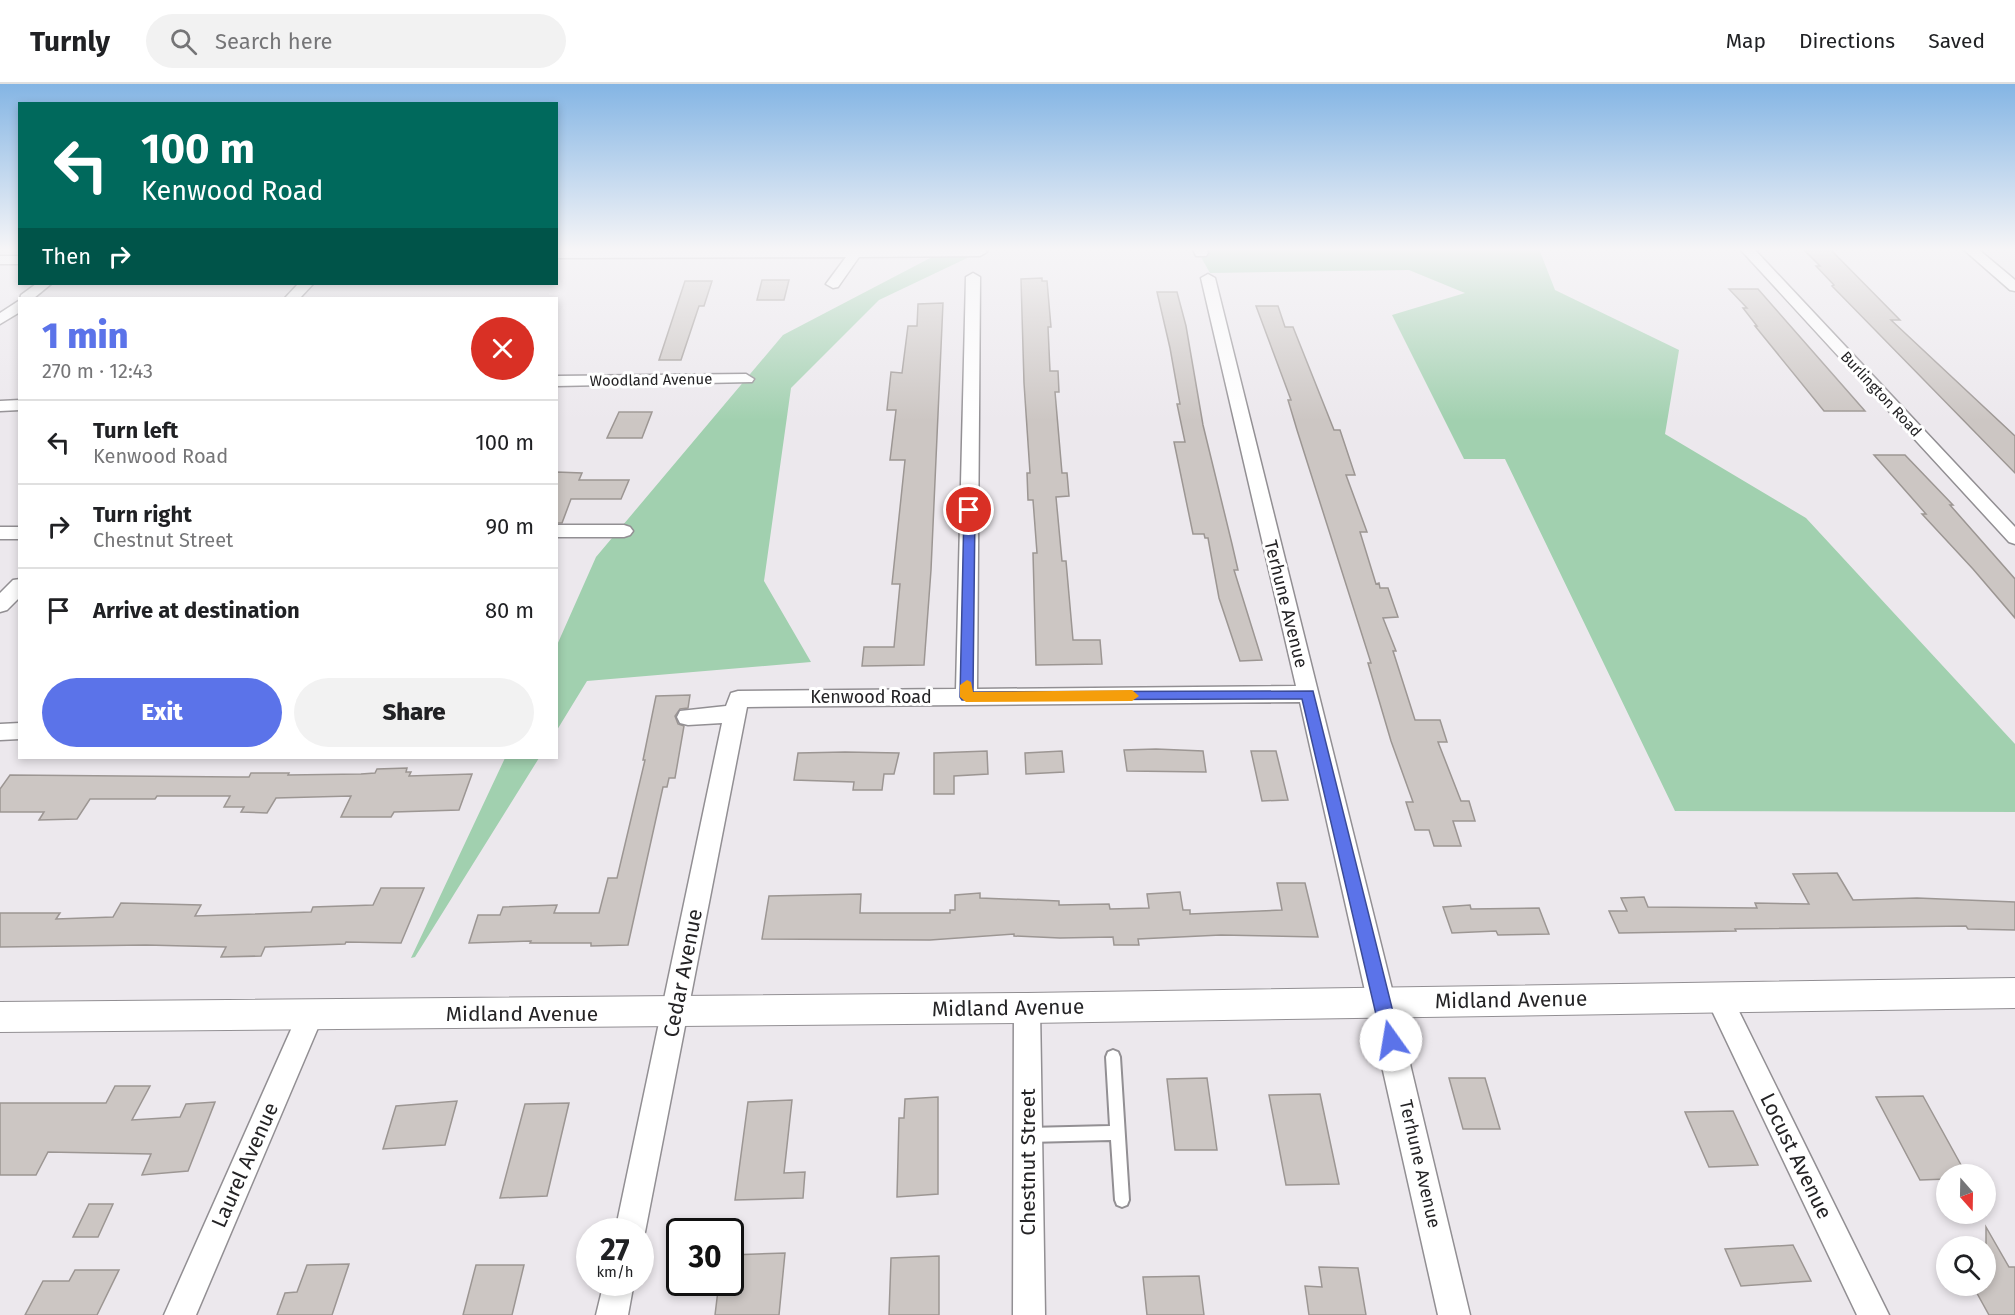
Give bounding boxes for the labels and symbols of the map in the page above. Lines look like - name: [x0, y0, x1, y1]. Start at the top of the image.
- street label: Burlington Road: [1837, 348, 1925, 440]
- street label: Woodland Avenue: [589, 370, 713, 390]
- pin: [943, 484, 994, 535]
- street label: Terhune Avenue: [1259, 538, 1313, 670]
- street label: Kenwood Road: [810, 686, 932, 708]
- street label: Cedar Avenue: [658, 907, 708, 1039]
- street label: Midland Avenue: [1435, 986, 1587, 1014]
- street label: Midland Avenue: [932, 994, 1084, 1022]
- street label: Midland Avenue: [446, 1001, 598, 1027]
- position arrow: [1359, 1008, 1423, 1072]
- street label: Chestnut Street: [1015, 1088, 1041, 1236]
- street label: Locust Avenue: [1754, 1089, 1838, 1223]
- street label: Laurel Avenue: [206, 1098, 284, 1232]
- street label: Terhune Avenue: [1395, 1098, 1445, 1230]
- north arrow: [1936, 1164, 1996, 1224]
- speed limit sign: 30: [666, 1218, 744, 1296]

